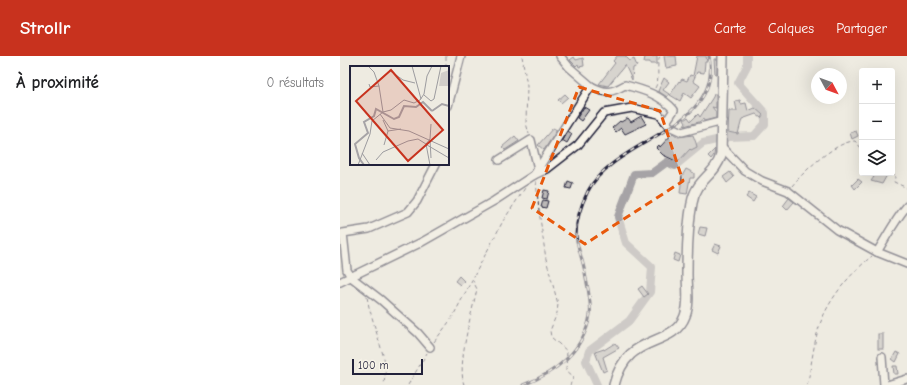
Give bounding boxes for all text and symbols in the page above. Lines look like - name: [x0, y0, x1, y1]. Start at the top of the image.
- text: Strollr: [20, 17, 70, 39]
- text: Carte: [714, 20, 746, 37]
- text: Calques: [768, 20, 814, 37]
- text: Partager: [836, 20, 887, 37]
- inset map: [350, 66, 449, 165]
- north arrow: [811, 68, 847, 104]
- map controls: [859, 68, 895, 176]
- button: +: [859, 68, 895, 104]
- text: À proximité: [16, 73, 99, 92]
- text: 0 résultats: [266, 75, 324, 90]
- button: −: [859, 104, 895, 140]
- button: layers: [859, 140, 895, 176]
- scale bar: [352, 357, 423, 376]
- text: 100 m: [358, 359, 389, 372]

